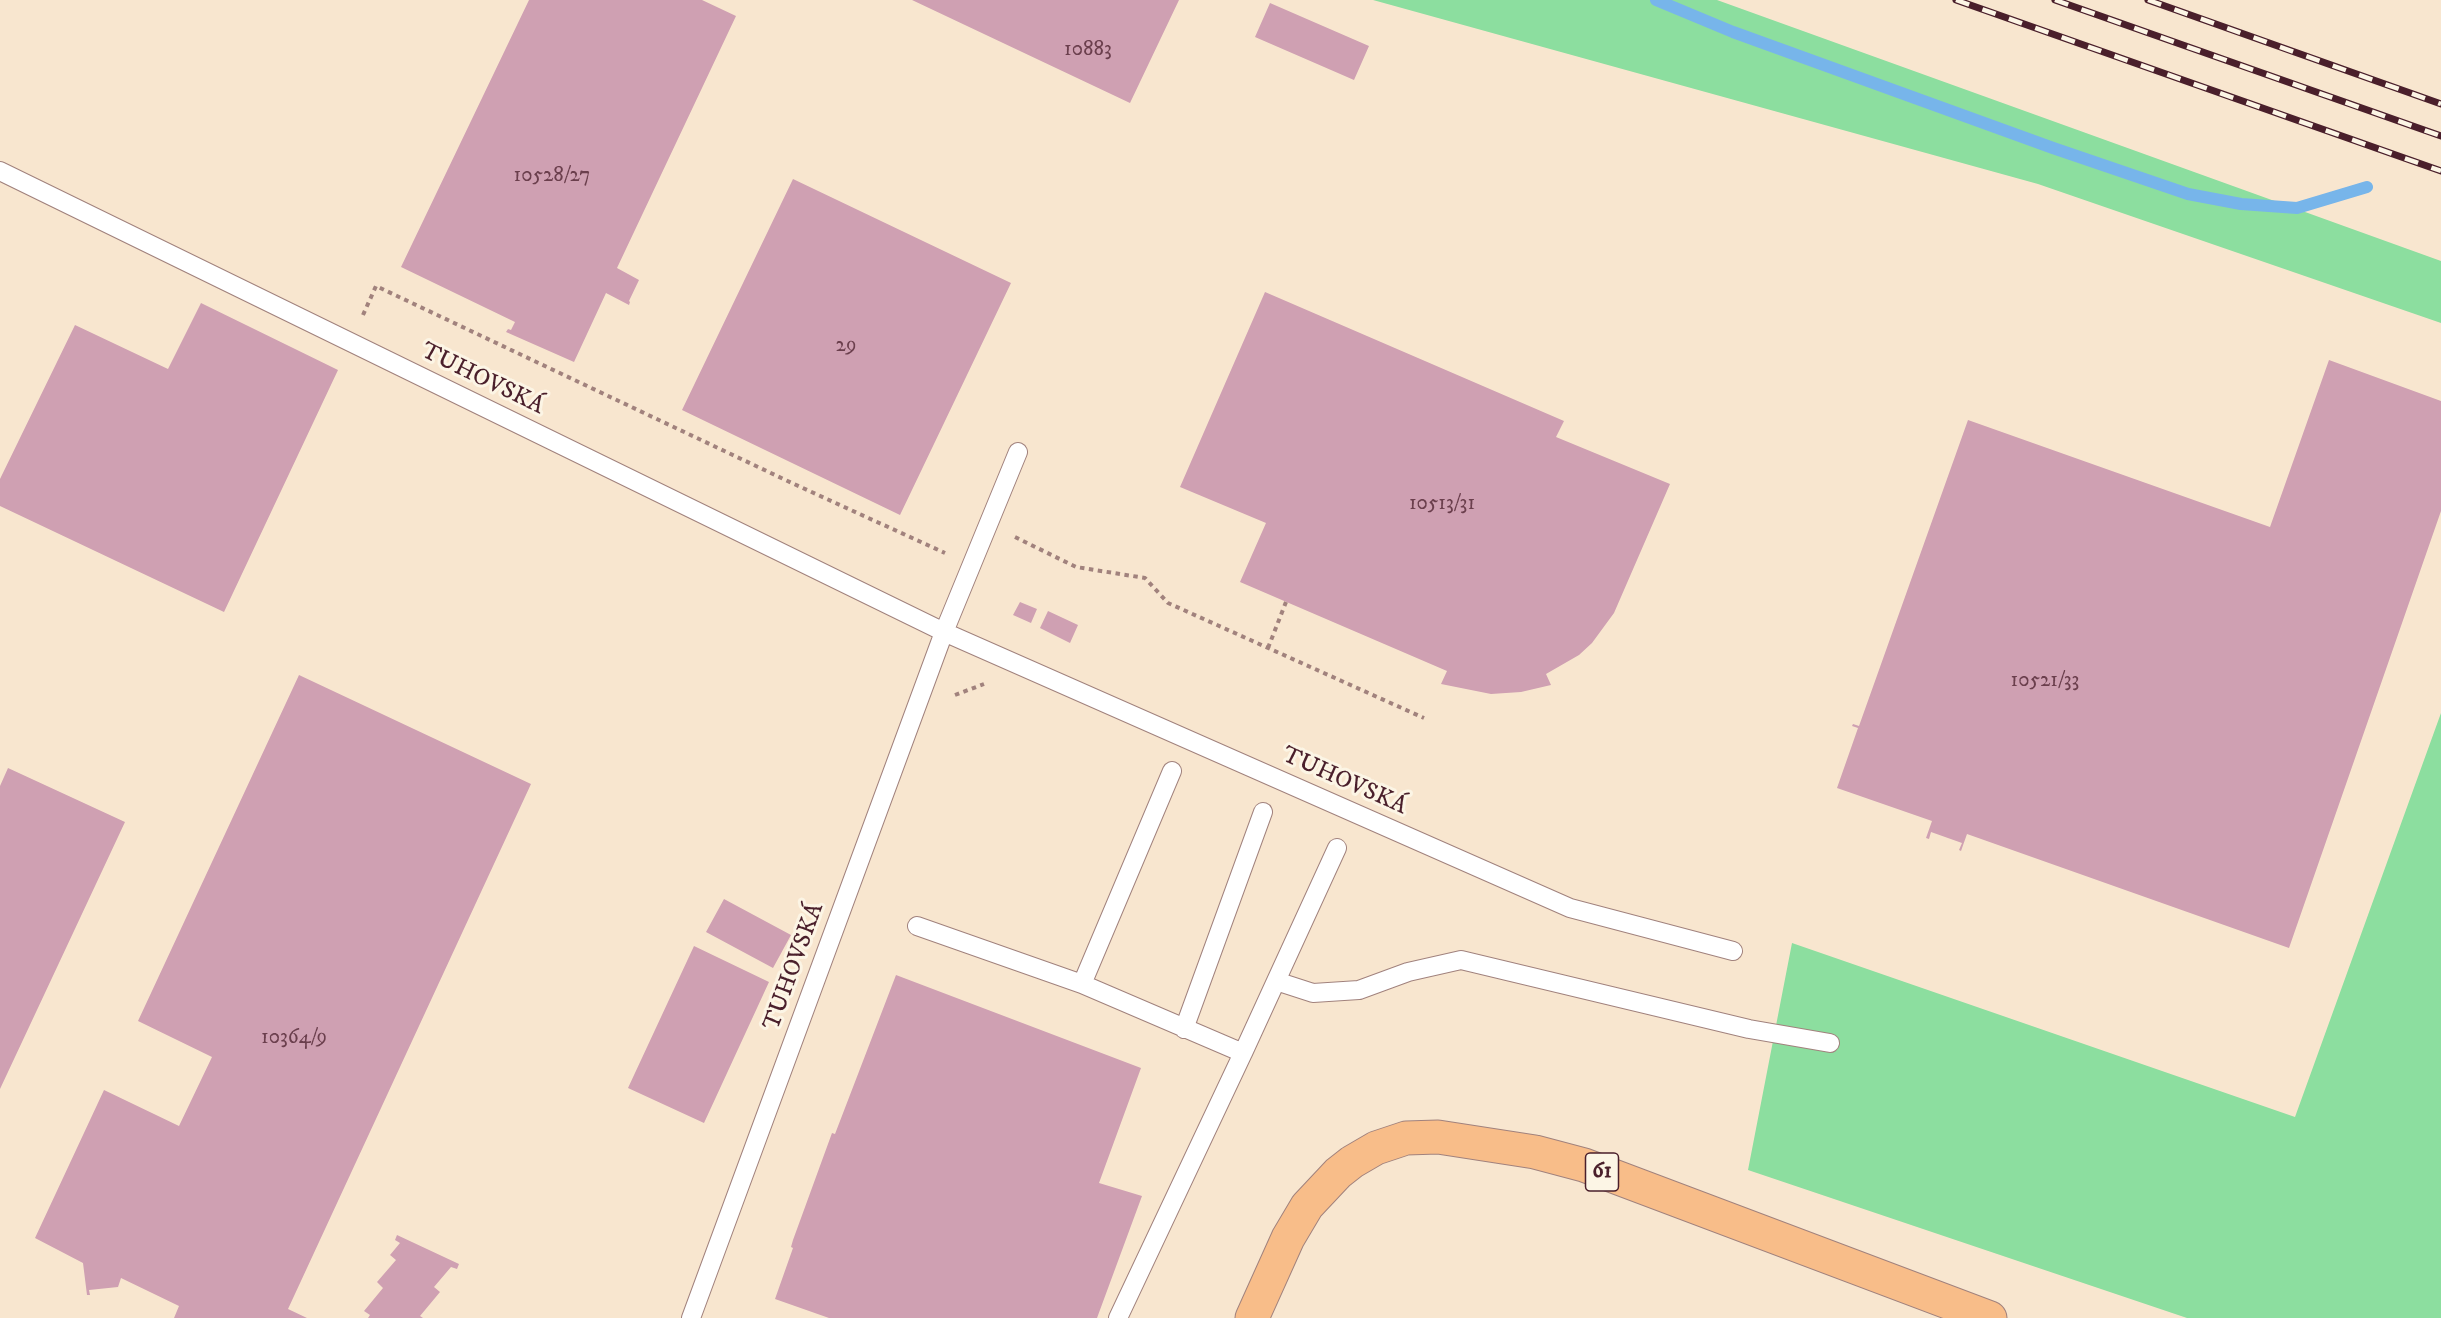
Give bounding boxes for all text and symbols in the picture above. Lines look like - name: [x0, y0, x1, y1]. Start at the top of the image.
- house number: 10883: [1064, 38, 1112, 64]
- house number: 10528/27: [514, 164, 590, 190]
- house number: 29: [836, 334, 856, 360]
- street label: TUHOVSKÁ: [416, 338, 548, 422]
- house number: 10513/31: [1409, 492, 1475, 518]
- house number: 10521/33: [2011, 669, 2079, 695]
- street label: TUHOVSKÁ: [1277, 742, 1411, 822]
- street label: TUHOVSKÁ: [759, 899, 831, 1035]
- house number: 10364/9: [261, 1026, 327, 1052]
- road number: 61: [1586, 1153, 1618, 1191]

